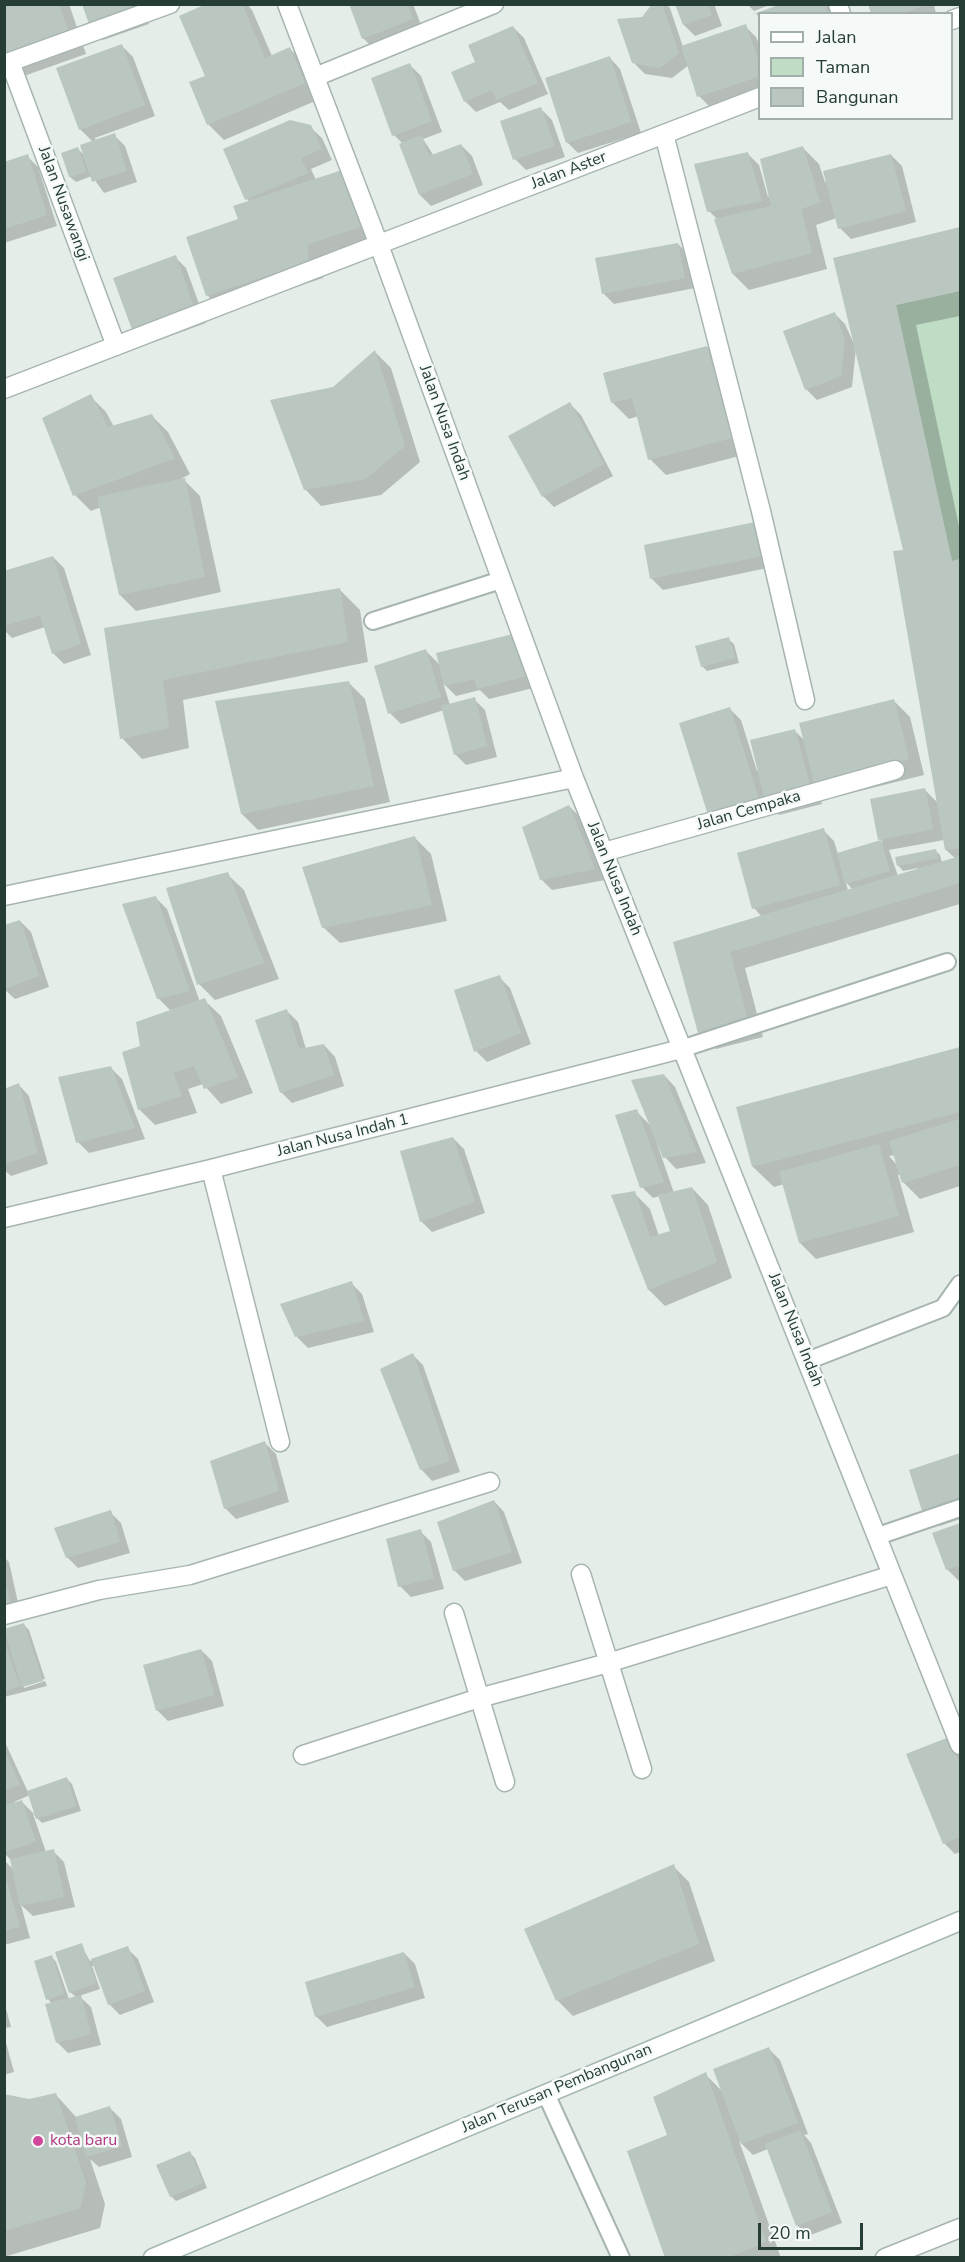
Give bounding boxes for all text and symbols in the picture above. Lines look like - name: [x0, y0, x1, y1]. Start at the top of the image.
- legend: [758, 12, 953, 120]
- text: Jalan: [816, 25, 856, 49]
- text: Taman: [816, 55, 870, 79]
- text: Bangunan: [816, 85, 899, 109]
- street label: Jalan Nusawangi: [33, 144, 93, 264]
- street label: Jalan Aster: [529, 148, 609, 194]
- street label: Jalan Nusa Indah: [414, 363, 474, 483]
- street label: Jalan Cempaka: [695, 787, 803, 835]
- street label: Jalan Nusa Indah: [582, 819, 646, 939]
- street label: Jalan Nusa Indah 1: [275, 1110, 411, 1162]
- street label: Jalan Nusa Indah: [763, 1270, 827, 1390]
- street label: Jalan Terusan Pembangunan: [459, 2040, 655, 2138]
- place label: kota baru: [50, 2131, 117, 2151]
- marker: kota baru: [31, 2134, 45, 2148]
- scale bar: [761, 2211, 866, 2249]
- text: 20 m: [769, 2221, 811, 2245]

